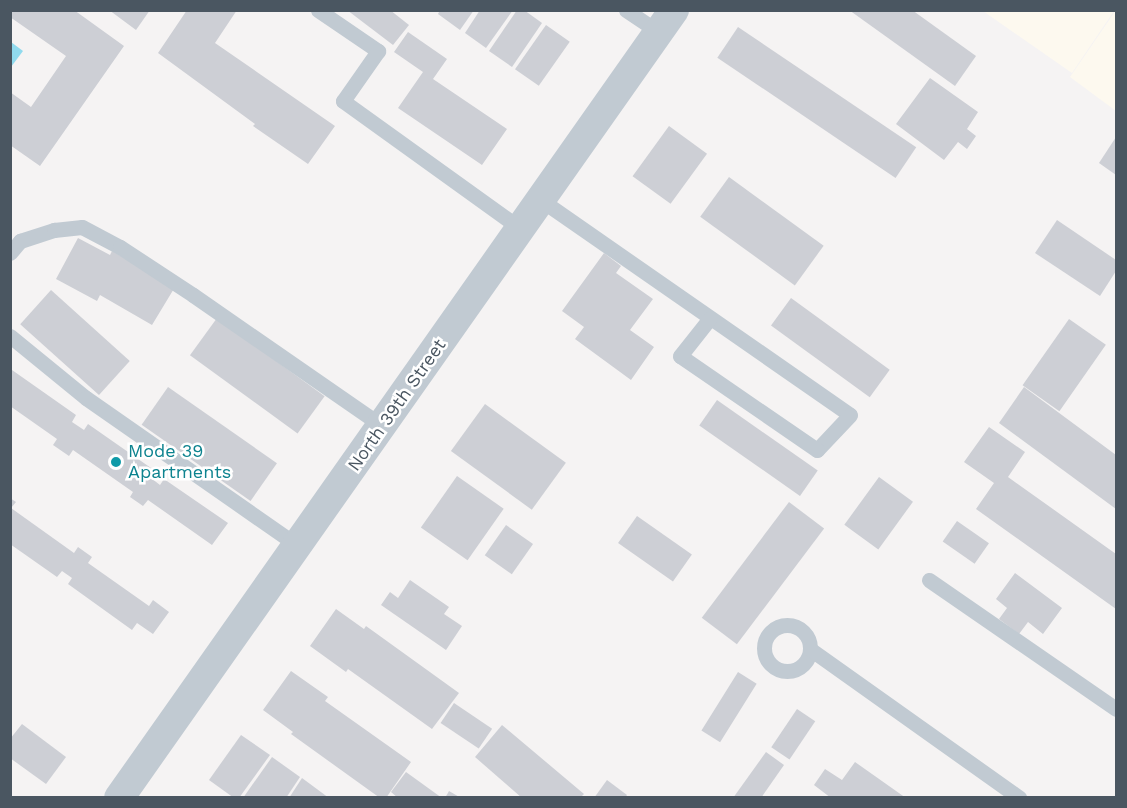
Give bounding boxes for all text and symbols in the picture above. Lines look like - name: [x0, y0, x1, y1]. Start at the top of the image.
- street label: North 39th Street: [343, 335, 451, 475]
- place label: Mode 39 Apartments: [128, 441, 231, 484]
- marker: Mode 39 Apartments: [109, 455, 123, 469]

